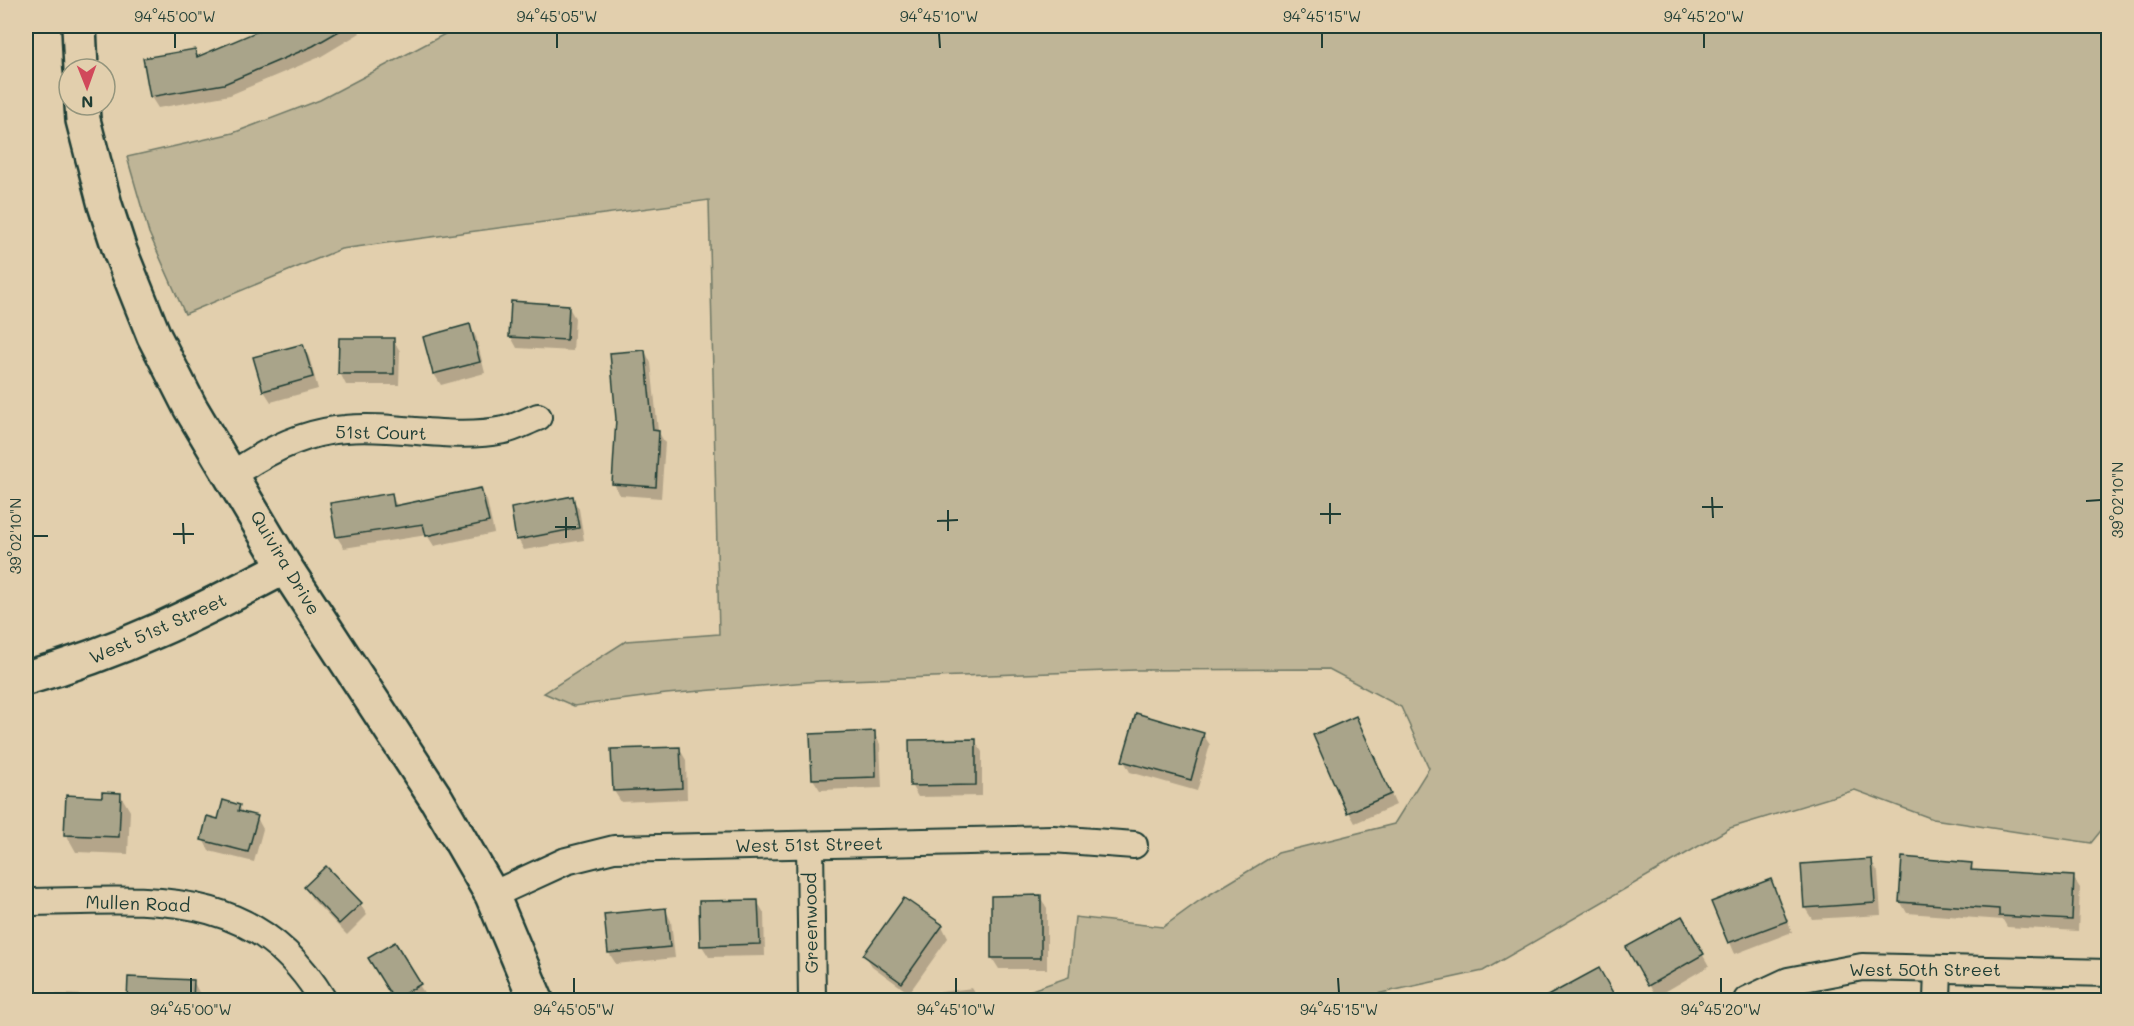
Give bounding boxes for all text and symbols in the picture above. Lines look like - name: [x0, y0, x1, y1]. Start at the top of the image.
- text: 94°45'00"W: [134, 6, 216, 26]
- text: 94°45'05"W: [517, 6, 597, 26]
- text: 94°45'10"W: [900, 6, 978, 26]
- text: 94°45'15"W: [1283, 6, 1361, 26]
- text: 94°45'20"W: [1664, 6, 1744, 26]
- north arrow: [57, 57, 117, 117]
- text: N: [81, 92, 94, 113]
- street label: 51st Court: [335, 419, 427, 445]
- text: 39°02'10"N: [2107, 462, 2127, 538]
- text: 39°02'10"N: [5, 498, 25, 574]
- street label: Quivira Drive: [245, 506, 327, 619]
- street label: West 51st Street: [85, 587, 230, 669]
- street label: West 51st Street: [735, 831, 883, 857]
- street label: Greenwood: [797, 872, 823, 974]
- street label: Mullen Road: [85, 889, 191, 917]
- street label: West 50th Street: [1849, 957, 2001, 981]
- text: 94°45'00"W: [150, 999, 232, 1019]
- text: 94°45'05"W: [534, 999, 614, 1019]
- text: 94°45'10"W: [917, 999, 995, 1019]
- text: 94°45'15"W: [1300, 999, 1378, 1019]
- text: 94°45'20"W: [1681, 999, 1761, 1019]

